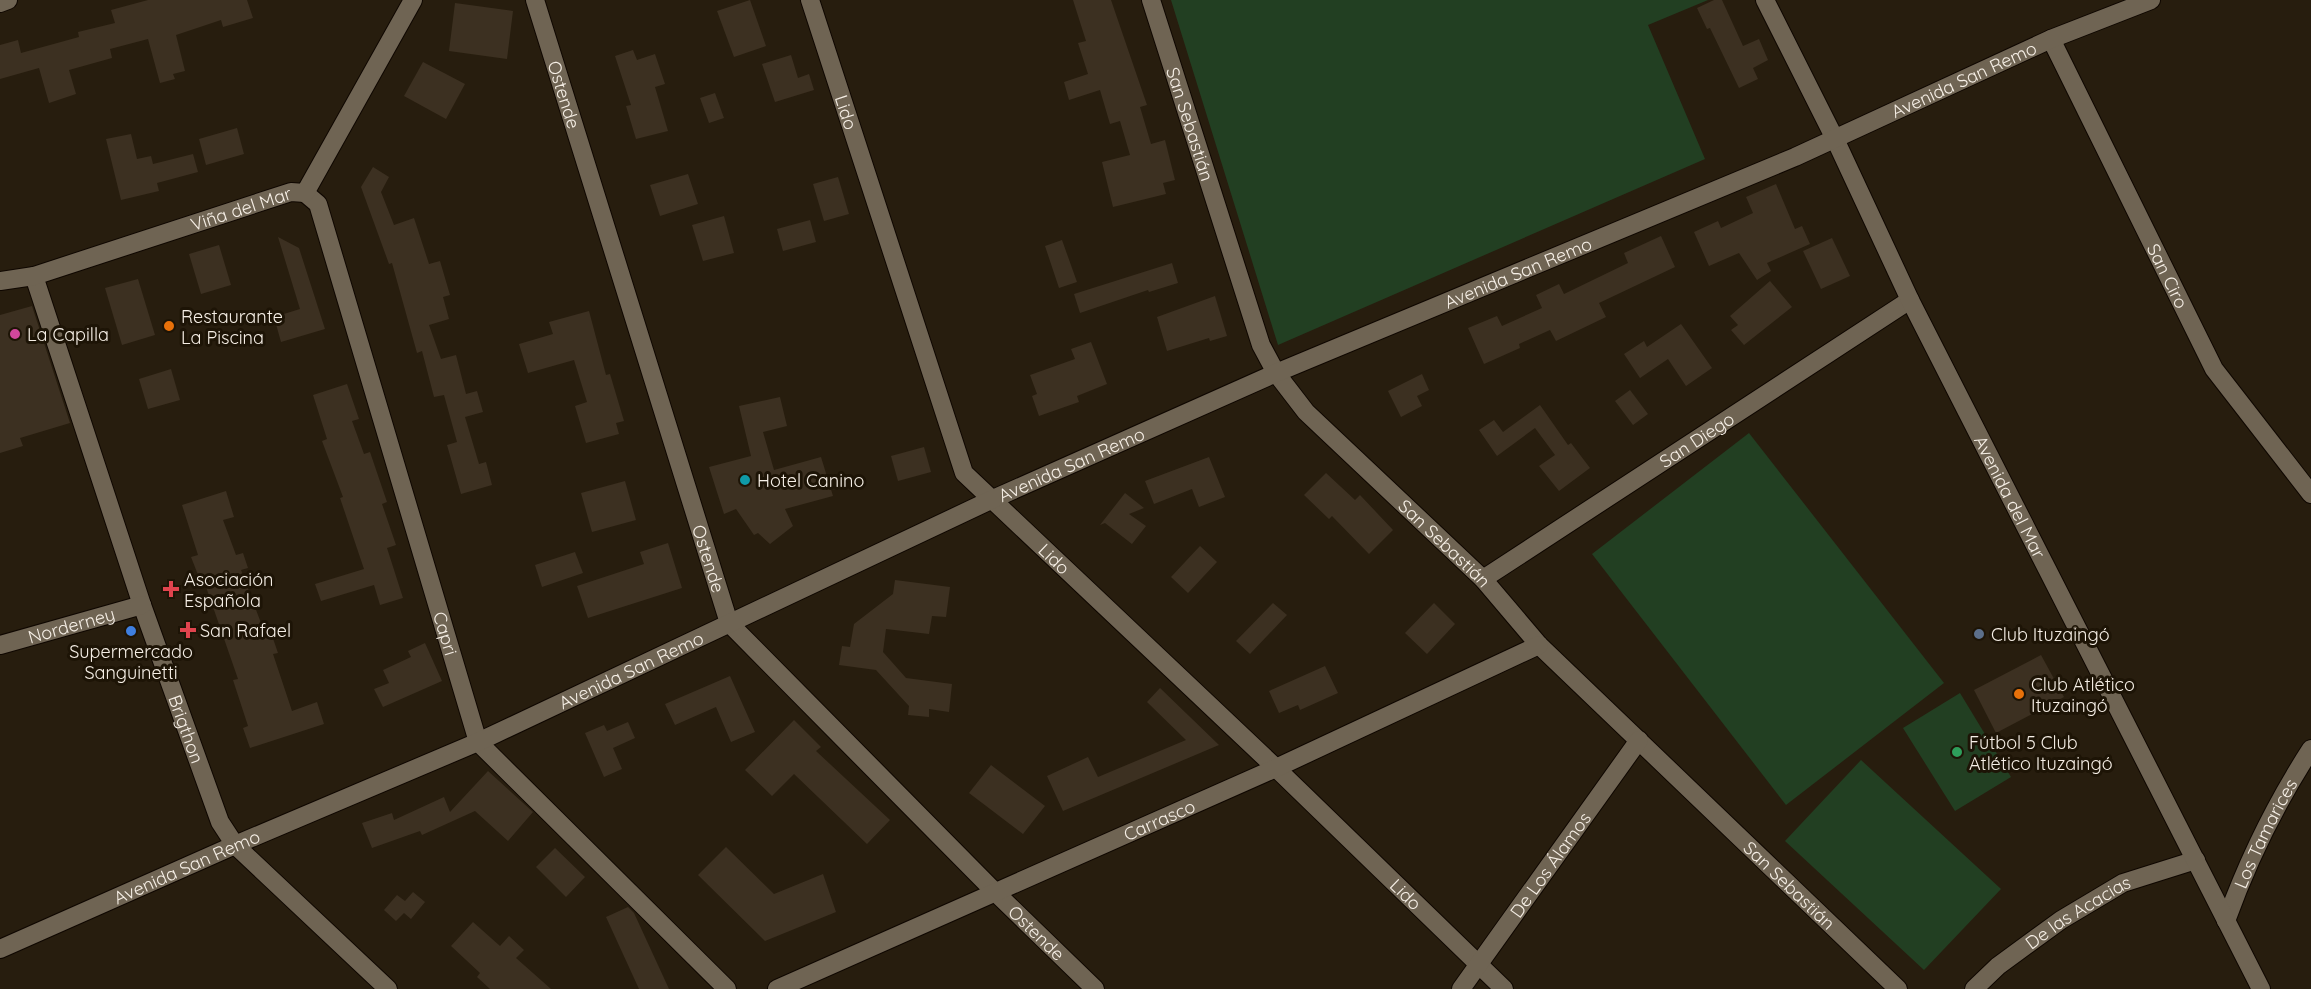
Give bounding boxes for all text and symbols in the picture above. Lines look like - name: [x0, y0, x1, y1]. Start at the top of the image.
- street label: Avenida San Remo: [1887, 36, 2040, 123]
- street label: Ostende: [543, 58, 586, 131]
- street label: San Sebastián: [1162, 64, 1219, 184]
- street label: Lido: [830, 92, 863, 133]
- street label: Viña del Mar: [187, 181, 294, 236]
- street label: Avenida San Remo: [1441, 231, 1595, 313]
- street label: San Ciro: [2142, 239, 2194, 312]
- place label: Restaurante La Piscina: [181, 305, 283, 349]
- marker: Restaurante La Piscina: [162, 319, 176, 333]
- place label: La Capilla: [27, 323, 109, 346]
- marker: La Capilla: [8, 327, 22, 341]
- street label: San Diego: [1655, 407, 1738, 472]
- street label: Avenida San Remo: [995, 422, 1148, 507]
- street label: Avenida del Mar: [1969, 431, 2051, 562]
- place label: Hotel Canino: [757, 469, 864, 492]
- marker: Hotel Canino: [738, 473, 752, 487]
- street label: San Sebastián: [1394, 494, 1496, 592]
- street label: Ostende: [688, 522, 730, 595]
- street label: Lido: [1034, 538, 1075, 579]
- place label: Asociación Española: [184, 568, 274, 612]
- marker: Asociación Española: [162, 580, 180, 598]
- street label: Norderney: [25, 602, 117, 648]
- street label: Capri: [428, 609, 463, 658]
- place label: San Rafael: [200, 619, 291, 642]
- marker: San Rafael: [181, 623, 195, 637]
- place label: Club Ituzaingó: [1991, 623, 2110, 646]
- marker: Supermercado Sanguinetti: [124, 624, 138, 638]
- street label: Avenida San Remo: [555, 626, 707, 714]
- marker: Club Ituzaingó: [1972, 627, 1986, 641]
- place label: Supermercado Sanguinetti: [69, 640, 193, 684]
- place label: Club Atlético Ituzaingó: [2031, 673, 2135, 717]
- marker: Club Atlético Ituzaingó: [2012, 687, 2026, 701]
- street label: Brigthon: [164, 691, 209, 766]
- place label: Fútbol 5 Club Atlético Ituzaingó: [1969, 731, 2113, 775]
- marker: Fútbol 5 Club Atlético Ituzaingó: [1950, 745, 1964, 759]
- street label: Los Tamarices: [2228, 774, 2302, 892]
- street label: Carrasco: [1120, 794, 1199, 846]
- street label: De Los Álamos: [1504, 807, 1596, 922]
- street label: Avenida San Remo: [110, 824, 263, 909]
- street label: San Sebastián: [1739, 836, 1840, 934]
- street label: De las Acacias: [2020, 870, 2133, 954]
- street label: Lido: [1385, 874, 1427, 915]
- street label: Ostende: [1004, 900, 1070, 965]

